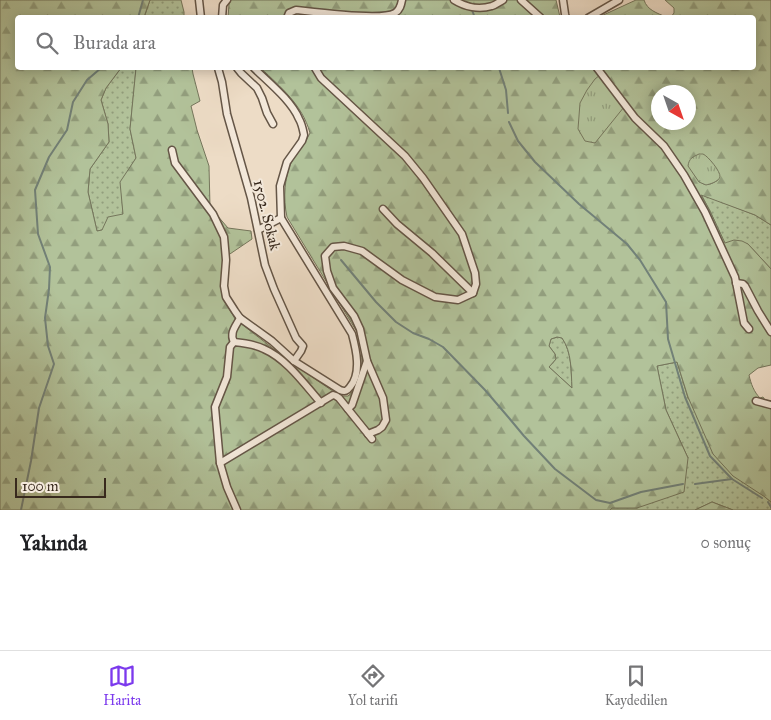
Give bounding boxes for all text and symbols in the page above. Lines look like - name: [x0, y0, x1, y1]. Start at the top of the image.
- search box: [15, 15, 756, 70]
- icon: search: [33, 29, 61, 57]
- text: Burada ara: [73, 31, 156, 54]
- north arrow: [651, 85, 696, 130]
- street label: 1502. Sokak: [250, 178, 284, 252]
- scale bar: [15, 475, 106, 498]
- text: 100 m: [22, 478, 59, 495]
- text: Yakında: [20, 530, 87, 556]
- text: 0 sonuç: [700, 533, 751, 552]
- tab: Harita: [103, 662, 141, 709]
- tab: Yol tarifi: [348, 662, 398, 709]
- tab: Kaydedilen: [605, 662, 668, 709]

